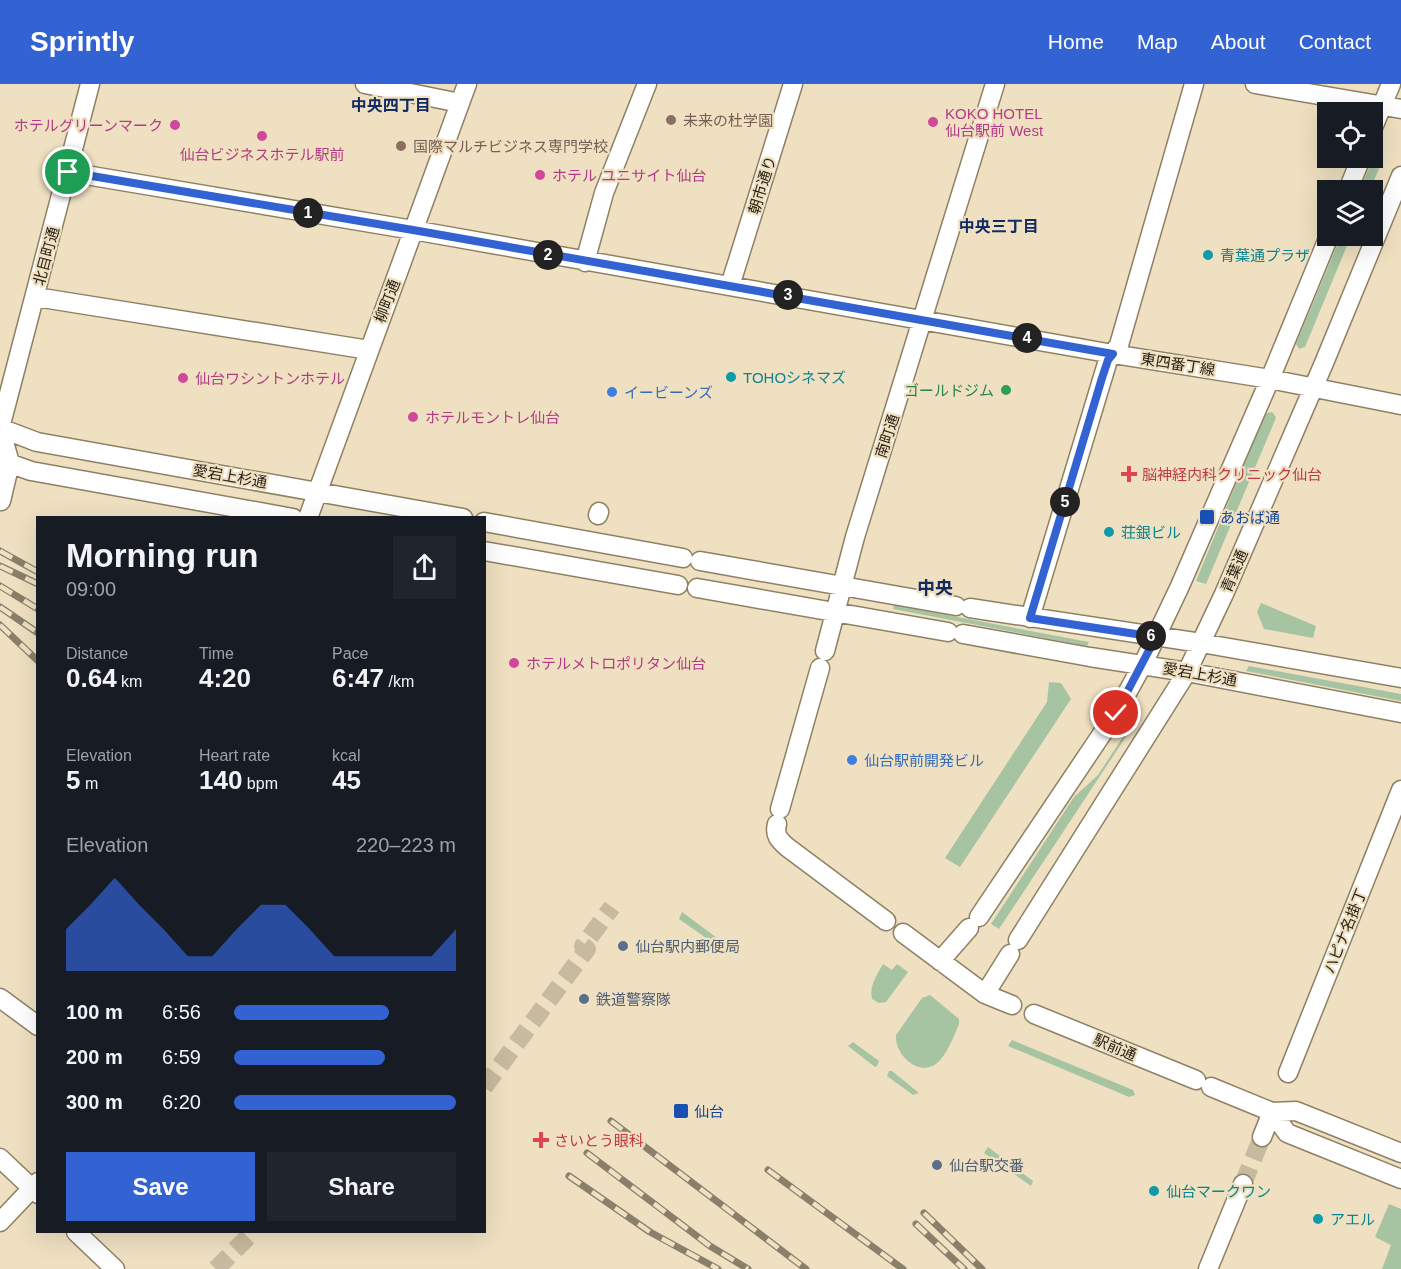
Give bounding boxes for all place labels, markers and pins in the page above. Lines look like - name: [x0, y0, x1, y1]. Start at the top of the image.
- place label: KOKO HOTEL 仙台駅前 West: [945, 105, 1044, 139]
- place label: 未来の杜学園: [683, 112, 773, 129]
- marker: 未来の杜学園: [664, 113, 678, 127]
- marker: KOKO HOTEL 仙台駅前 West: [926, 115, 940, 129]
- place label: ホテルグリーンマーク: [14, 117, 163, 134]
- marker: ホテルグリーンマーク: [168, 118, 182, 132]
- marker: 仙台ビジネスホテル駅前: [255, 129, 269, 143]
- place label: 国際マルチビジネス専門学校: [413, 138, 608, 155]
- marker: 国際マルチビジネス専門学校: [394, 139, 408, 153]
- pin: [42, 146, 93, 197]
- place label: 仙台ビジネスホテル駅前: [179, 146, 345, 163]
- place label: ホテル ユニサイト仙台: [552, 167, 706, 184]
- marker: ホテル ユニサイト仙台: [533, 168, 547, 182]
- pin: 1: [293, 198, 323, 228]
- pin: 2: [533, 240, 563, 270]
- place label: 青葉通プラザ: [1220, 247, 1310, 264]
- marker: 青葉通プラザ: [1201, 248, 1215, 262]
- pin: 3: [773, 280, 803, 310]
- pin: 4: [1012, 323, 1042, 353]
- place label: TOHOシネマズ: [743, 369, 846, 386]
- place label: 仙台ワシントンホテル: [195, 370, 345, 387]
- marker: TOHOシネマズ: [724, 370, 738, 384]
- marker: 仙台ワシントンホテル: [176, 371, 190, 385]
- place label: ゴールドジム: [904, 382, 994, 399]
- marker: ゴールドジム: [999, 383, 1013, 397]
- place label: イービーンズ: [624, 384, 713, 401]
- marker: イービーンズ: [605, 385, 619, 399]
- place label: ホテルモントレ仙台: [425, 409, 560, 426]
- marker: ホテルモントレ仙台: [406, 410, 420, 424]
- marker: 脳神経内科クリニック仙台: [1120, 465, 1138, 483]
- place label: 脳神経内科クリニック仙台: [1142, 466, 1322, 483]
- pin: 5: [1050, 487, 1080, 517]
- marker: あおば通: [1198, 508, 1216, 526]
- place label: あおば通: [1220, 509, 1280, 526]
- place label: 荘銀ビル: [1121, 524, 1181, 541]
- marker: 荘銀ビル: [1102, 525, 1116, 539]
- pin: 6: [1136, 621, 1166, 651]
- place label: ホテルメトロポリタン仙台: [526, 655, 706, 672]
- marker: ホテルメトロポリタン仙台: [507, 656, 521, 670]
- pin: [1090, 687, 1141, 738]
- place label: 仙台駅前開発ビル: [864, 752, 984, 769]
- marker: 仙台駅前開発ビル: [845, 753, 859, 767]
- place label: 仙台駅内郵便局: [635, 938, 740, 955]
- marker: 仙台駅内郵便局: [616, 939, 630, 953]
- place label: 鉄道警察隊: [596, 991, 671, 1008]
- marker: 鉄道警察隊: [577, 992, 591, 1006]
- marker: 仙台: [672, 1102, 690, 1120]
- place label: 仙台: [694, 1103, 724, 1120]
- marker: さいとう眼科: [532, 1131, 550, 1149]
- place label: さいとう眼科: [554, 1132, 644, 1149]
- place label: 仙台駅交番: [949, 1157, 1024, 1174]
- marker: 仙台駅交番: [930, 1158, 944, 1172]
- place label: 仙台マークワン: [1166, 1183, 1271, 1200]
- marker: 仙台マークワン: [1147, 1184, 1161, 1198]
- place label: アエル: [1330, 1211, 1375, 1228]
- marker: アエル: [1311, 1212, 1325, 1226]

